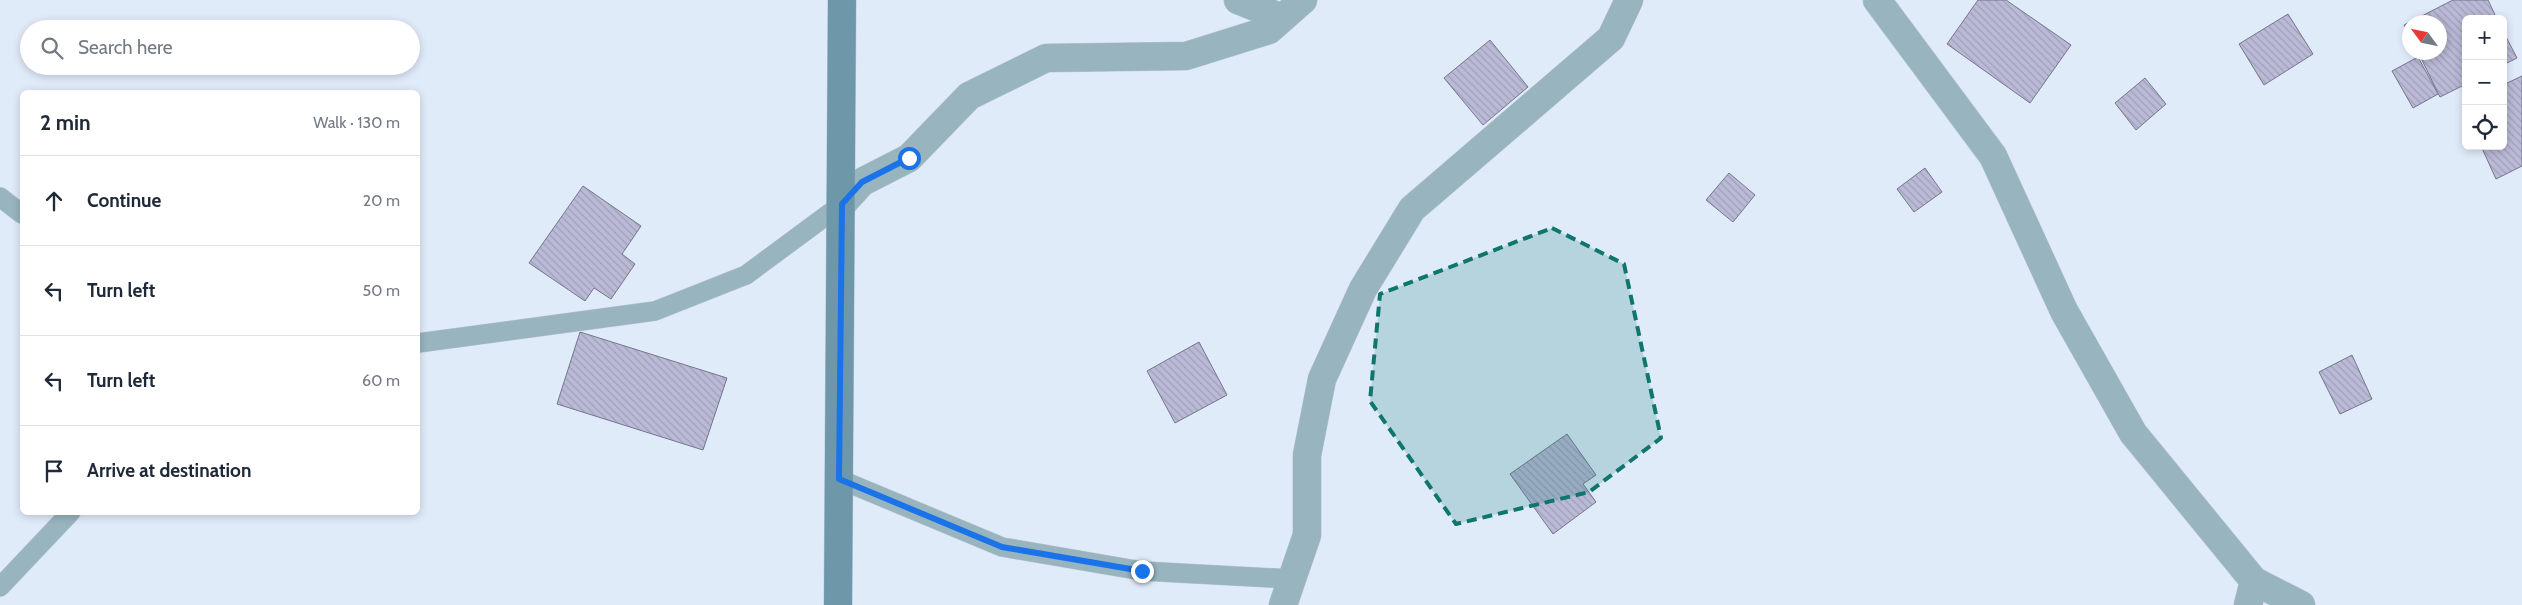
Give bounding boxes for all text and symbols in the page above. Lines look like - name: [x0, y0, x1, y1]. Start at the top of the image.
- north arrow: [2402, 15, 2447, 60]
- map controls: [2462, 15, 2507, 150]
- button: +: [2462, 15, 2507, 60]
- search box: [20, 20, 420, 75]
- icon: search: [38, 34, 66, 62]
- text: Search here: [78, 36, 172, 59]
- button: −: [2462, 60, 2507, 105]
- button: locate: [2462, 105, 2507, 150]
- text: 2 min: [40, 110, 91, 135]
- text: Walk · 130 m: [313, 113, 400, 132]
- route start: [898, 147, 921, 170]
- icon: ahead: [40, 187, 68, 215]
- text: Continue: [87, 189, 161, 212]
- text: 20 m: [363, 191, 400, 210]
- icon: left: [40, 277, 68, 305]
- text: Turn left: [87, 279, 155, 302]
- text: 50 m: [363, 281, 400, 300]
- icon: left: [40, 367, 68, 395]
- text: Turn left: [87, 369, 155, 392]
- text: 60 m: [362, 371, 400, 390]
- icon: arrive: [40, 457, 68, 485]
- text: Arrive at destination: [87, 459, 251, 482]
- route end: [1131, 560, 1154, 583]

